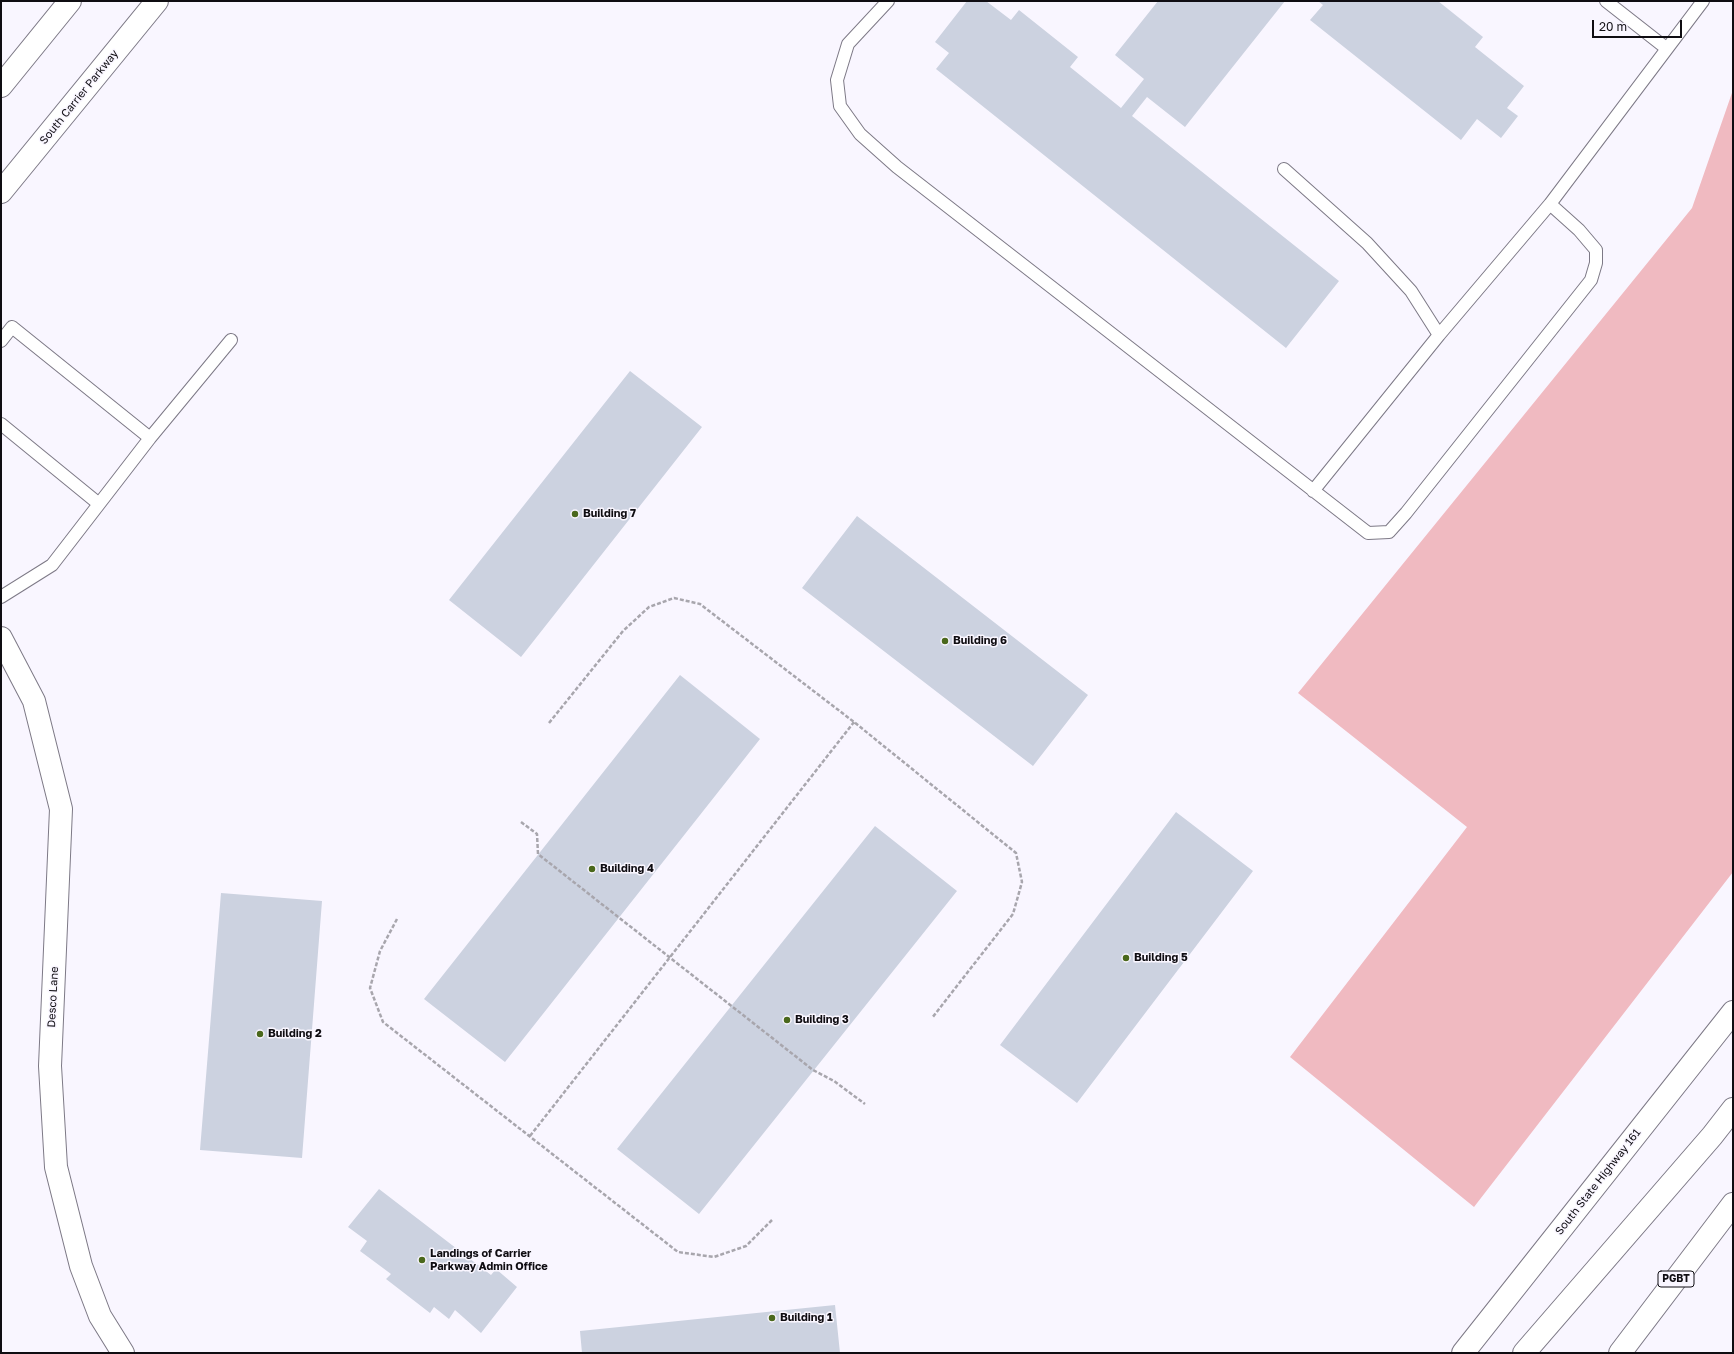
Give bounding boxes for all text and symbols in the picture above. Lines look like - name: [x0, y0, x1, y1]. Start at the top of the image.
- scale bar: [1594, 12, 1684, 38]
- text: 20 m: [1599, 19, 1627, 34]
- street label: South Carrier Parkway: [37, 47, 121, 147]
- place label: Building 7: [583, 507, 636, 521]
- marker: Building 7: [570, 509, 580, 519]
- place label: Building 6: [953, 634, 1007, 648]
- marker: Building 6: [940, 636, 950, 646]
- place label: Building 4: [600, 862, 654, 876]
- marker: Building 4: [587, 864, 597, 874]
- place label: Building 5: [1134, 951, 1188, 965]
- marker: Building 5: [1121, 953, 1131, 963]
- street label: Desco Lane: [45, 966, 61, 1028]
- place label: Building 3: [795, 1013, 849, 1027]
- marker: Building 3: [782, 1015, 792, 1025]
- place label: Building 2: [268, 1027, 322, 1041]
- marker: Building 2: [255, 1029, 265, 1039]
- street label: South State Highway 161: [1553, 1126, 1643, 1238]
- place label: Landings of Carrier Parkway Admin Office: [430, 1247, 548, 1273]
- marker: Landings of Carrier Parkway Admin Office: [417, 1255, 427, 1265]
- road number: PGBT: [1658, 1271, 1694, 1287]
- place label: Building 1: [780, 1311, 833, 1325]
- marker: Building 1: [767, 1313, 777, 1323]

